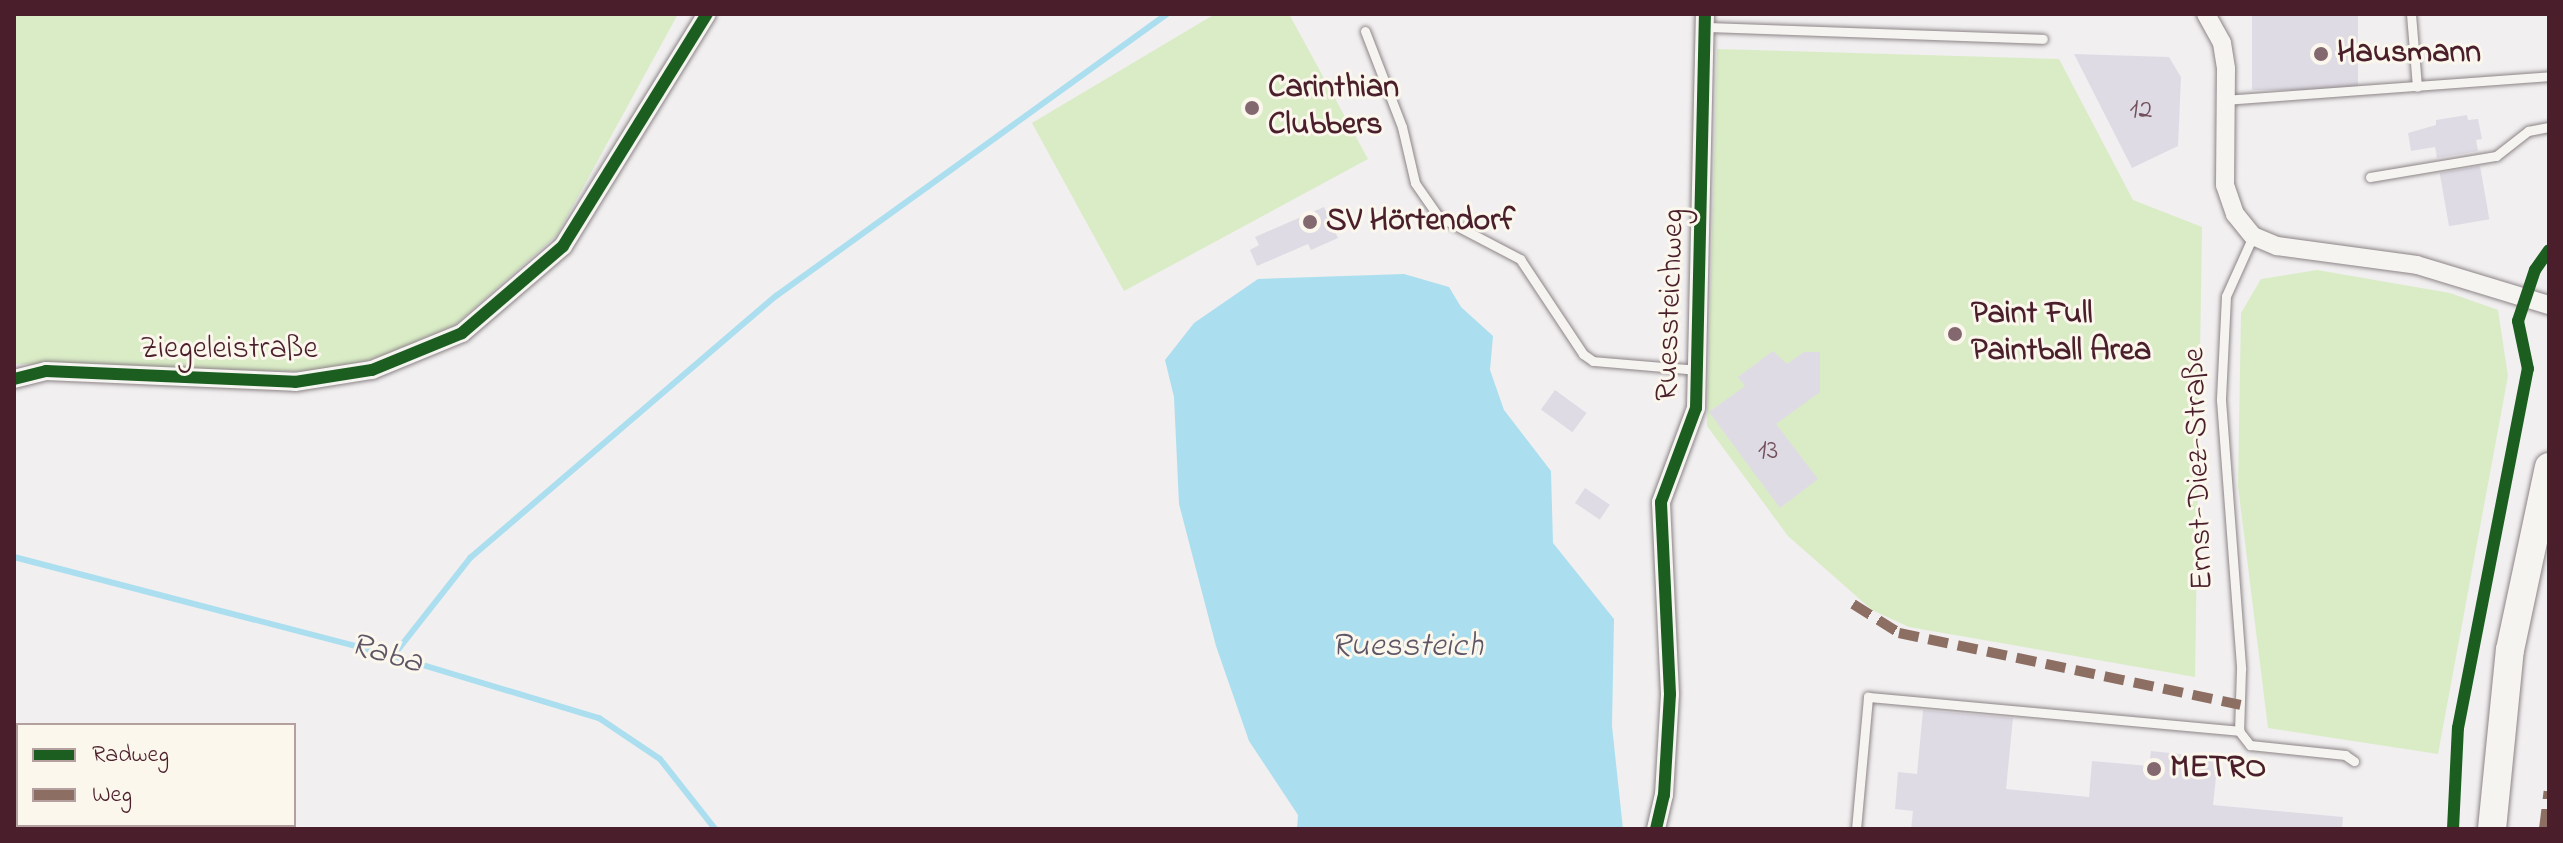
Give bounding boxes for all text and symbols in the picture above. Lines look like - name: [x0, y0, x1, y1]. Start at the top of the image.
- place label: Hausmann: [2337, 35, 2481, 73]
- marker: Hausmann: [2312, 45, 2330, 63]
- place label: Carinthian Clubbers: [1268, 71, 1399, 146]
- house number: 12: [2130, 94, 2152, 128]
- marker: Carinthian Clubbers: [1243, 99, 1261, 117]
- place label: SV Hörtendorf: [1326, 203, 1515, 241]
- street label: Ruessteichweg: [1649, 208, 1695, 402]
- marker: SV Hörtendorf: [1301, 213, 1319, 231]
- place label: Paint Full Paintball Area: [1971, 297, 2151, 372]
- marker: Paint Full Paintball Area: [1946, 325, 1964, 343]
- street label: Ziegeleistraße: [140, 331, 318, 369]
- street label: Ernst-Diez-Straße: [2177, 347, 2223, 591]
- house number: 13: [1758, 435, 1778, 469]
- water label: Raba: [345, 625, 427, 685]
- water label: Ruessteich: [1331, 628, 1483, 668]
- legend: [16, 723, 296, 827]
- text: Radweg: [92, 738, 169, 773]
- place label: METRO: [2170, 750, 2266, 788]
- marker: METRO: [2145, 760, 2163, 778]
- text: Weg: [92, 778, 132, 813]

